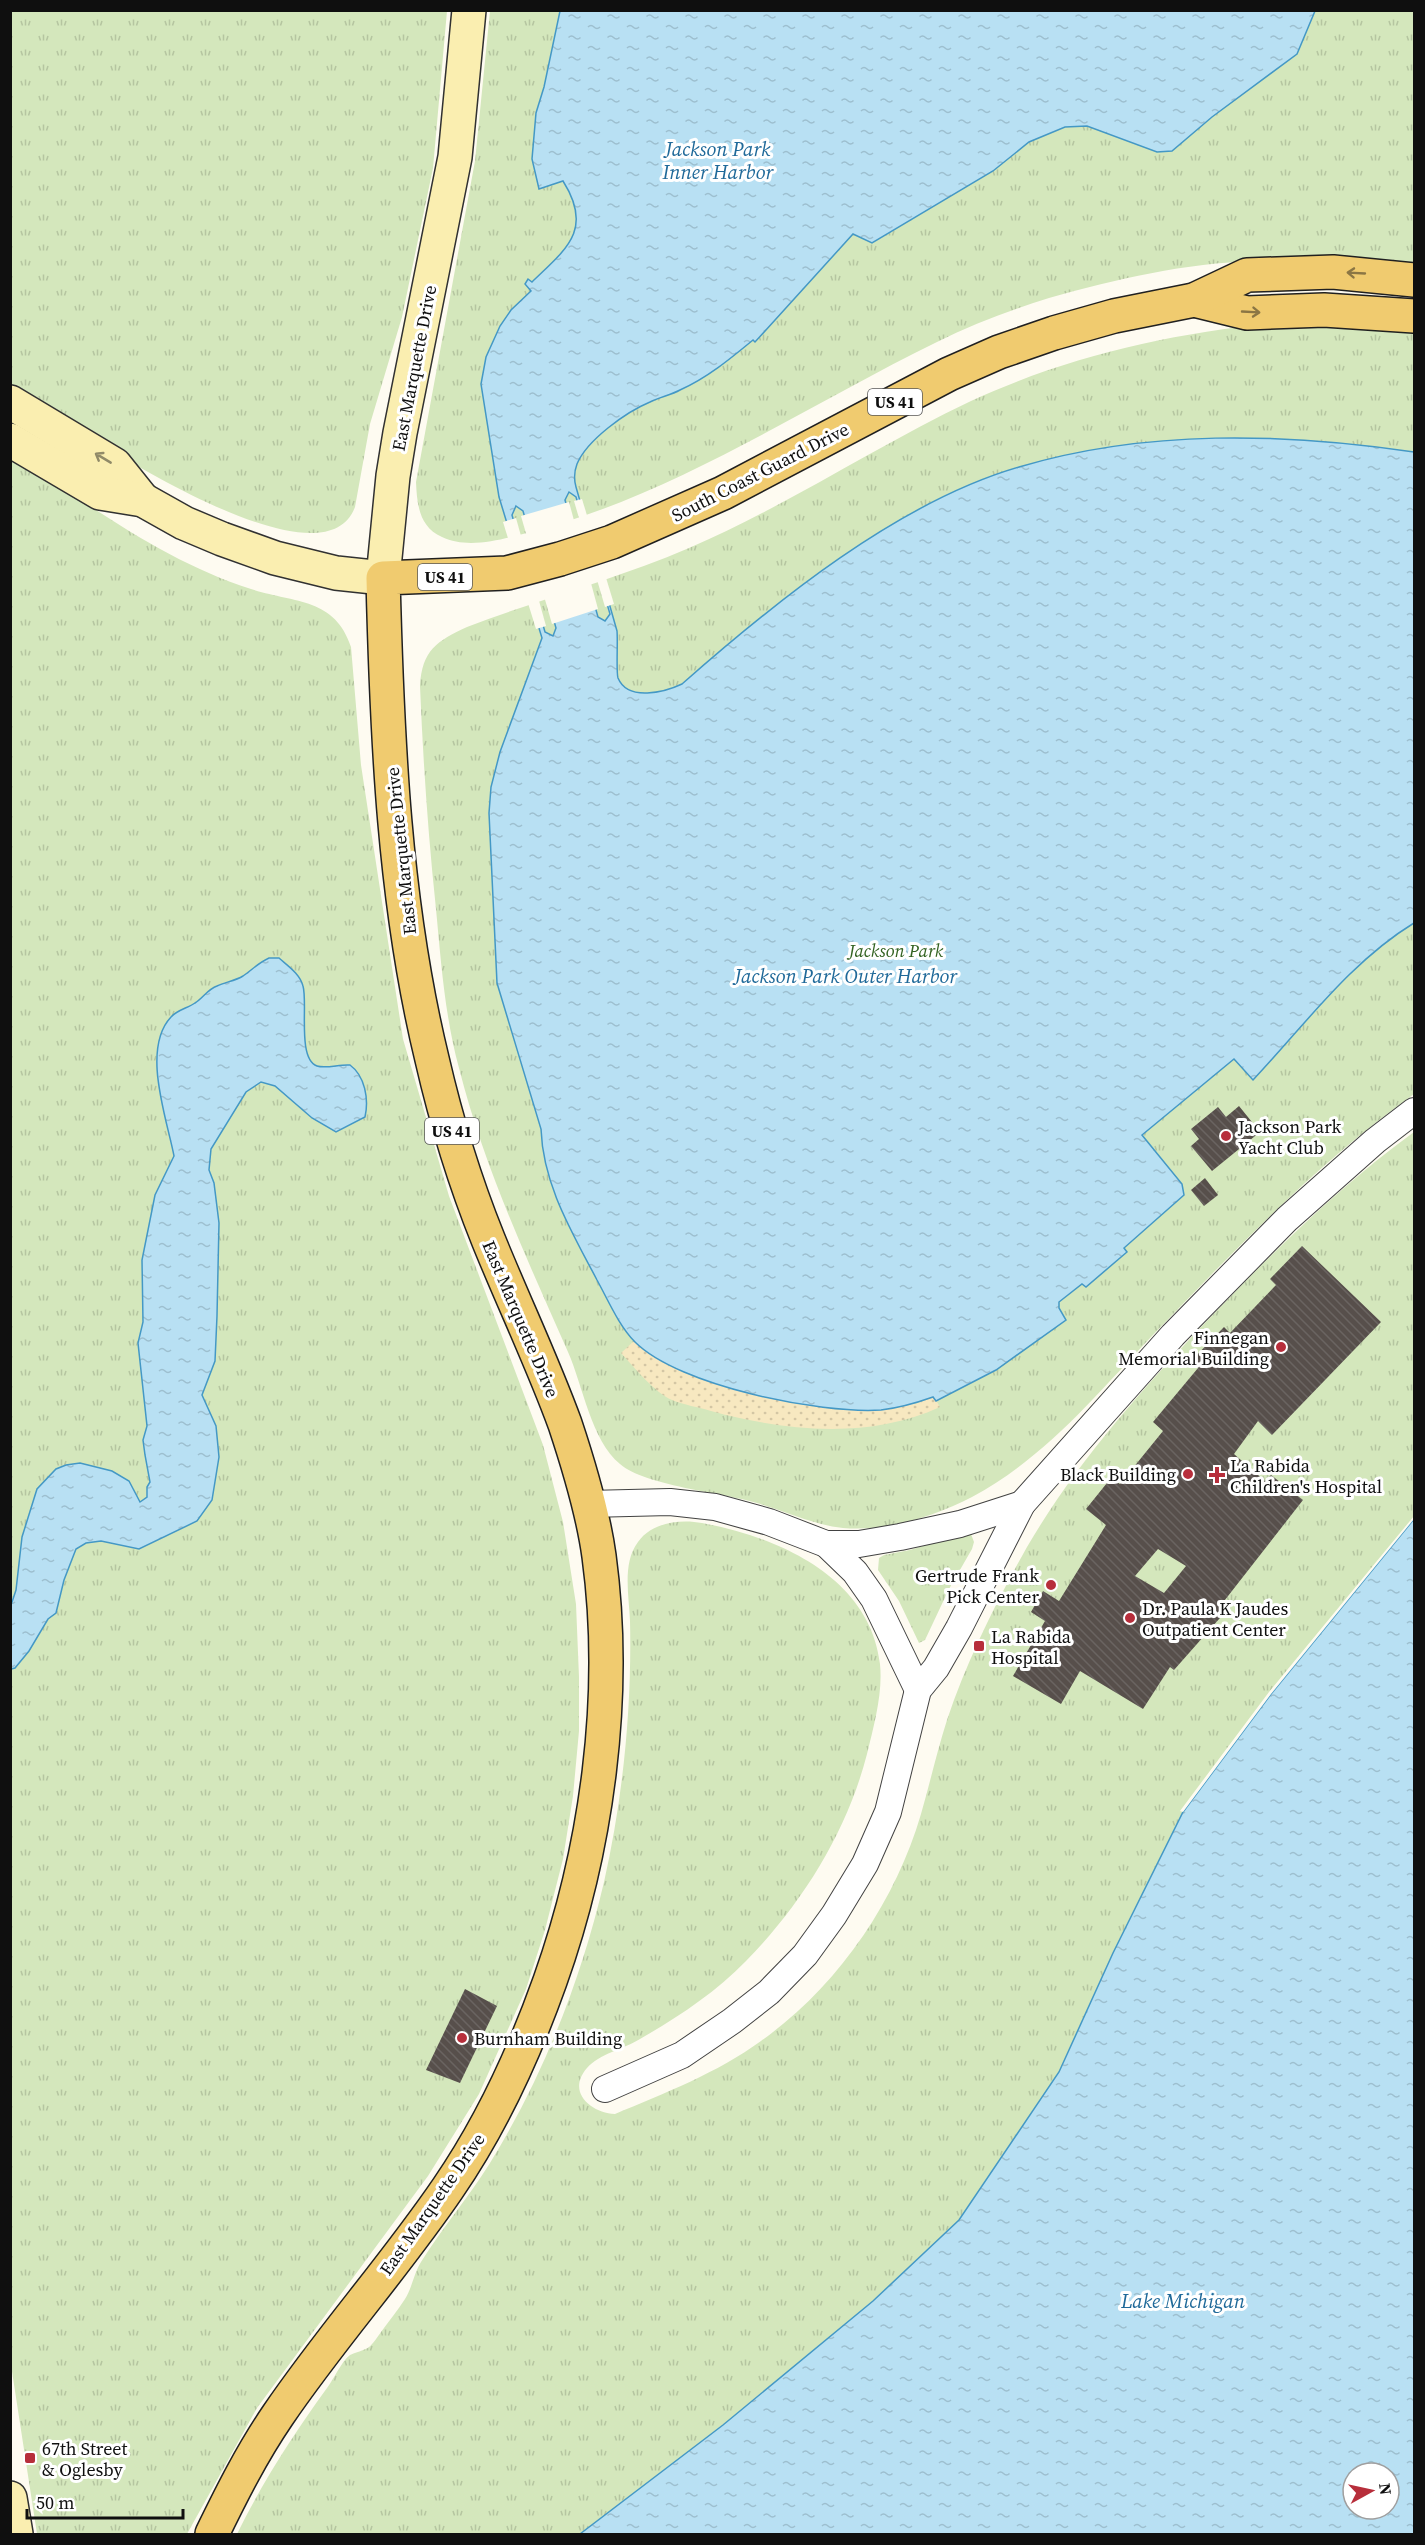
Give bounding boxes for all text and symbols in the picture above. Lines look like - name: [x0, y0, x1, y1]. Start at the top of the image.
- water label: Jackson Park Inner Harbor: [662, 135, 774, 186]
- one-way arrow: [1347, 268, 1367, 279]
- street label: East Marquette Drive: [386, 283, 442, 453]
- one-way arrow: [1240, 306, 1260, 317]
- road number: US 41: [868, 389, 922, 415]
- street label: South Coast Guard Drive: [667, 416, 853, 528]
- one-way arrow: [95, 451, 112, 463]
- road number: US 41: [418, 564, 472, 590]
- street label: East Marquette Drive: [380, 766, 422, 936]
- park label: Jackson Park: [846, 938, 944, 963]
- water label: Jackson Park Outer Harbor: [732, 962, 958, 990]
- place label: Jackson Park Yacht Club: [1237, 1114, 1342, 1160]
- road number: US 41: [425, 1118, 479, 1144]
- marker: Jackson Park Yacht Club: [1219, 1129, 1233, 1143]
- street label: East Marquette Drive: [477, 1237, 565, 1401]
- place label: Finnegan Memorial Building: [1118, 1325, 1269, 1371]
- marker: Finnegan Memorial Building: [1274, 1340, 1288, 1354]
- place label: La Rabida Children's Hospital: [1230, 1453, 1382, 1499]
- place label: Black Building: [1060, 1462, 1176, 1487]
- marker: La Rabida Children's Hospital: [1208, 1466, 1226, 1484]
- marker: Black Building: [1181, 1467, 1195, 1481]
- place label: Gertrude Frank Pick Center: [915, 1563, 1039, 1609]
- marker: Gertrude Frank Pick Center: [1044, 1578, 1058, 1592]
- place label: Dr. Paula K Jaudes Outpatient Center: [1142, 1596, 1288, 1642]
- marker: Dr. Paula K Jaudes Outpatient Center: [1123, 1611, 1137, 1625]
- place label: La Rabida Hospital: [991, 1624, 1072, 1670]
- marker: La Rabida Hospital: [972, 1639, 986, 1653]
- place label: Burnham Building: [474, 2026, 622, 2051]
- marker: Burnham Building: [455, 2031, 469, 2045]
- street label: East Marquette Drive: [373, 2128, 491, 2280]
- water label: Lake Michigan: [1120, 2287, 1246, 2315]
- place label: 67th Street & Oglesby: [42, 2436, 128, 2482]
- marker: 67th Street & Oglesby: [23, 2451, 37, 2465]
- north arrow: [1341, 2461, 1401, 2521]
- scale bar: [27, 2482, 183, 2520]
- text: N: [1374, 2482, 1398, 2497]
- text: 50 m: [36, 2490, 74, 2515]

